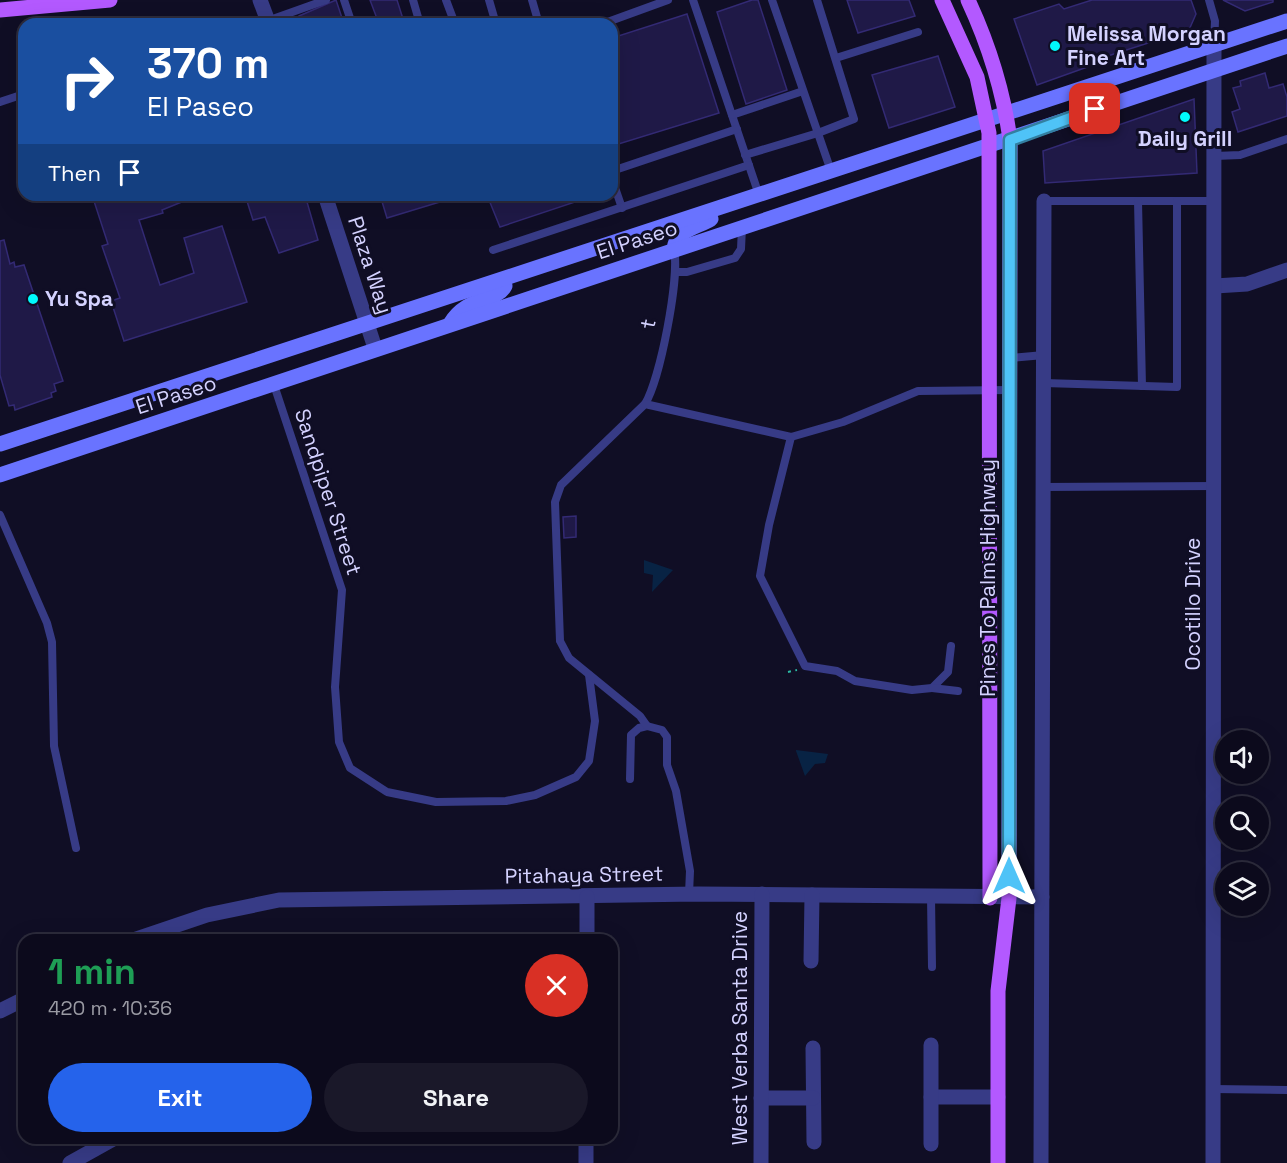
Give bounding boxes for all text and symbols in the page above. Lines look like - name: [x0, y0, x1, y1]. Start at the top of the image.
- place label: Melissa Morgan Fine Art: [1067, 20, 1226, 71]
- text: 370 m: [147, 37, 269, 90]
- marker: Melissa Morgan Fine Art: [1048, 39, 1062, 53]
- icon: right: [48, 42, 126, 120]
- pin: [1069, 83, 1120, 134]
- text: El Paseo: [147, 89, 254, 124]
- icon: arrive: [1078, 92, 1111, 125]
- marker: Daily Grill: [1178, 110, 1192, 124]
- place label: Daily Grill: [1138, 125, 1232, 152]
- icon: arrive: [113, 156, 146, 189]
- text: Then: [48, 159, 101, 187]
- street label: Plaza Way: [342, 213, 399, 317]
- street label: El Paseo: [593, 214, 681, 265]
- place label: Yu Spa: [45, 285, 113, 312]
- marker: Yu Spa: [26, 292, 40, 306]
- street label: t: [633, 317, 662, 331]
- street label: El Paseo: [132, 369, 220, 420]
- street label: Sandpiper Street: [289, 405, 368, 579]
- street label: Pines To Palms Highway: [974, 459, 1001, 697]
- street label: Ocotillo Drive: [1179, 538, 1206, 670]
- map controls: [1215, 730, 1269, 916]
- button: sound: [1215, 730, 1269, 784]
- button: search: [1215, 796, 1269, 850]
- position arrow: [977, 844, 1041, 908]
- street label: Pitahaya Street: [504, 860, 664, 889]
- button: layers: [1215, 862, 1269, 916]
- street label: West Verba Santa Drive: [726, 911, 753, 1145]
- text: 1 min: [48, 949, 136, 995]
- button: close: [525, 954, 588, 1017]
- text: 420 m · 10:36: [48, 995, 172, 1021]
- button: Exit: [48, 1063, 312, 1132]
- button: Share: [324, 1063, 588, 1132]

